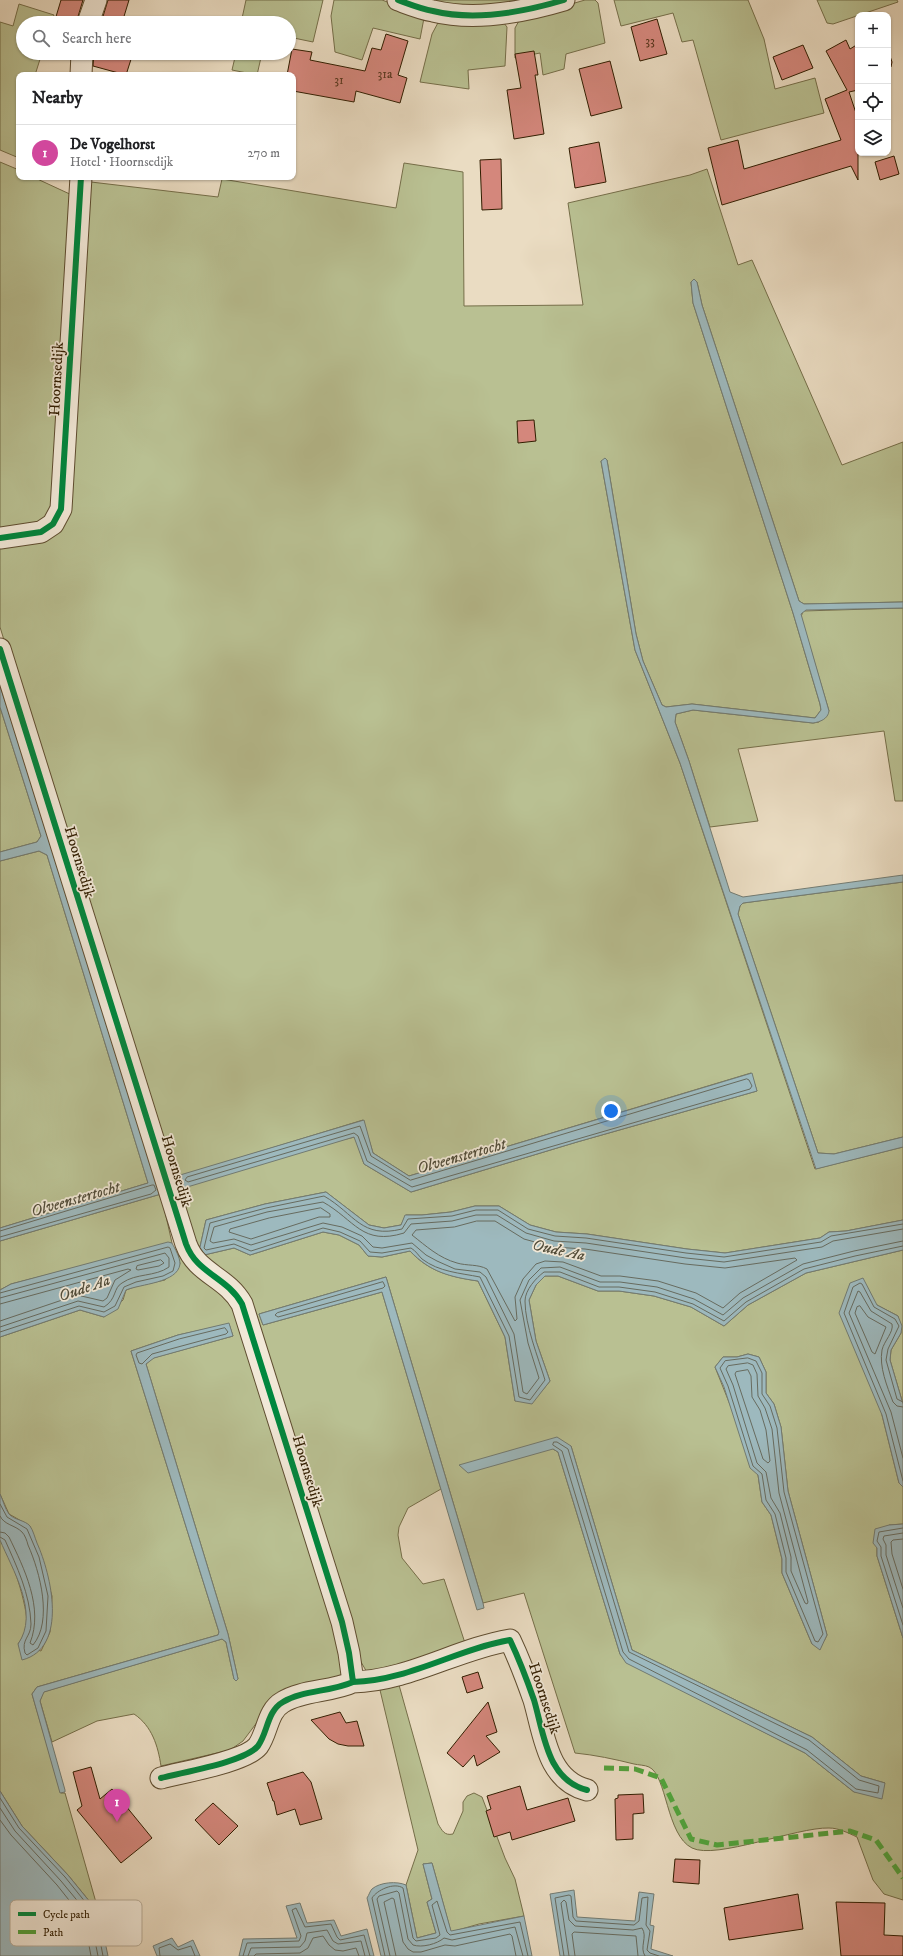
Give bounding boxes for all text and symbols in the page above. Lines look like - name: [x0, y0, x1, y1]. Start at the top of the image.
- map controls: [855, 12, 891, 156]
- button: +: [855, 12, 891, 48]
- search box: [16, 16, 296, 60]
- icon: search: [30, 27, 52, 49]
- text: Search here: [62, 29, 131, 48]
- house number: 33: [645, 33, 655, 49]
- button: −: [855, 48, 891, 84]
- house number: 31a: [377, 66, 393, 82]
- house number: 31: [334, 72, 344, 88]
- button: locate: [855, 84, 891, 120]
- text: Nearby: [32, 87, 82, 109]
- button: layers: [855, 120, 891, 156]
- text: De Vogelhorst: [70, 135, 155, 154]
- text: 1: [43, 145, 47, 161]
- text: 270 m: [248, 145, 280, 161]
- text: Hotel · Hoornsedijk: [70, 154, 173, 170]
- street label: Hoornsedijk: [45, 341, 68, 416]
- street label: Hoornsedijk: [60, 824, 100, 901]
- your location: [601, 1101, 621, 1121]
- street label: Hoornsedijk: [157, 1133, 197, 1210]
- water label: Olveenstertocht: [415, 1133, 509, 1178]
- water label: Olveenstertocht: [29, 1176, 123, 1221]
- water label: Oude Aa: [531, 1235, 587, 1265]
- water label: Oude Aa: [56, 1270, 113, 1306]
- street label: Hoornsedijk: [288, 1433, 328, 1510]
- street label: Hoornsedijk: [524, 1660, 565, 1737]
- pin: 1: [104, 1789, 130, 1822]
- legend: [10, 1900, 142, 1946]
- text: Cycle path: [43, 1908, 90, 1922]
- text: Path: [43, 1926, 64, 1940]

